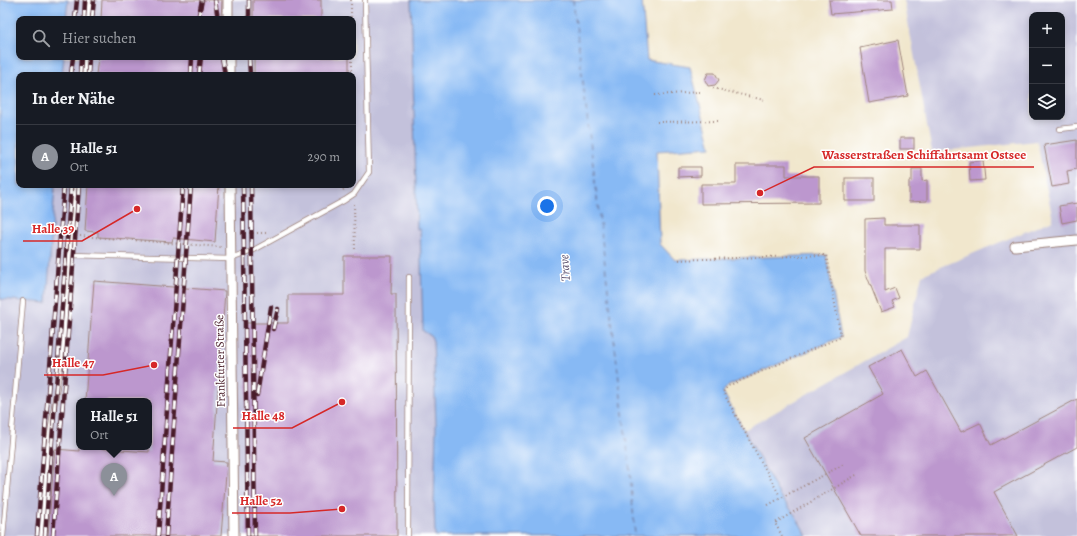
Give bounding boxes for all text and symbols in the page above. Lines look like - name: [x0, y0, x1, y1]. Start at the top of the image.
- map controls: [1029, 12, 1065, 120]
- button: +: [1029, 12, 1065, 48]
- search box: [16, 16, 356, 60]
- icon: search: [30, 27, 52, 49]
- text: Hier suchen: [62, 28, 136, 48]
- button: −: [1029, 48, 1065, 84]
- button: layers: [1029, 84, 1065, 120]
- text: In der Nähe: [32, 87, 115, 110]
- text: Halle 51: [70, 138, 117, 158]
- callout: Wasserstraßen Schiffahrtsamt Ostsee: [814, 142, 1034, 167]
- text: Wasserstraßen Schiffahrtsamt Ostsee: [821, 146, 1026, 163]
- text: A: [41, 148, 49, 165]
- text: 290 m: [308, 148, 340, 165]
- text: Ort: [70, 158, 88, 175]
- your location: [537, 196, 557, 216]
- callout: Halle 39: [23, 216, 82, 241]
- text: Halle 39: [32, 220, 74, 237]
- water label: Trave: [555, 254, 574, 282]
- street label: Frankfurter Straße: [211, 315, 229, 407]
- callout: Halle 47: [44, 350, 103, 375]
- text: Halle 47: [52, 354, 95, 371]
- popup: [76, 398, 152, 450]
- callout: Halle 48: [233, 403, 292, 428]
- text: Halle 51: [90, 406, 138, 426]
- text: Halle 48: [241, 407, 285, 424]
- text: Ort: [90, 426, 109, 443]
- pin: A: [101, 463, 127, 496]
- callout: Halle 52: [232, 488, 290, 513]
- text: Halle 52: [240, 492, 283, 509]

